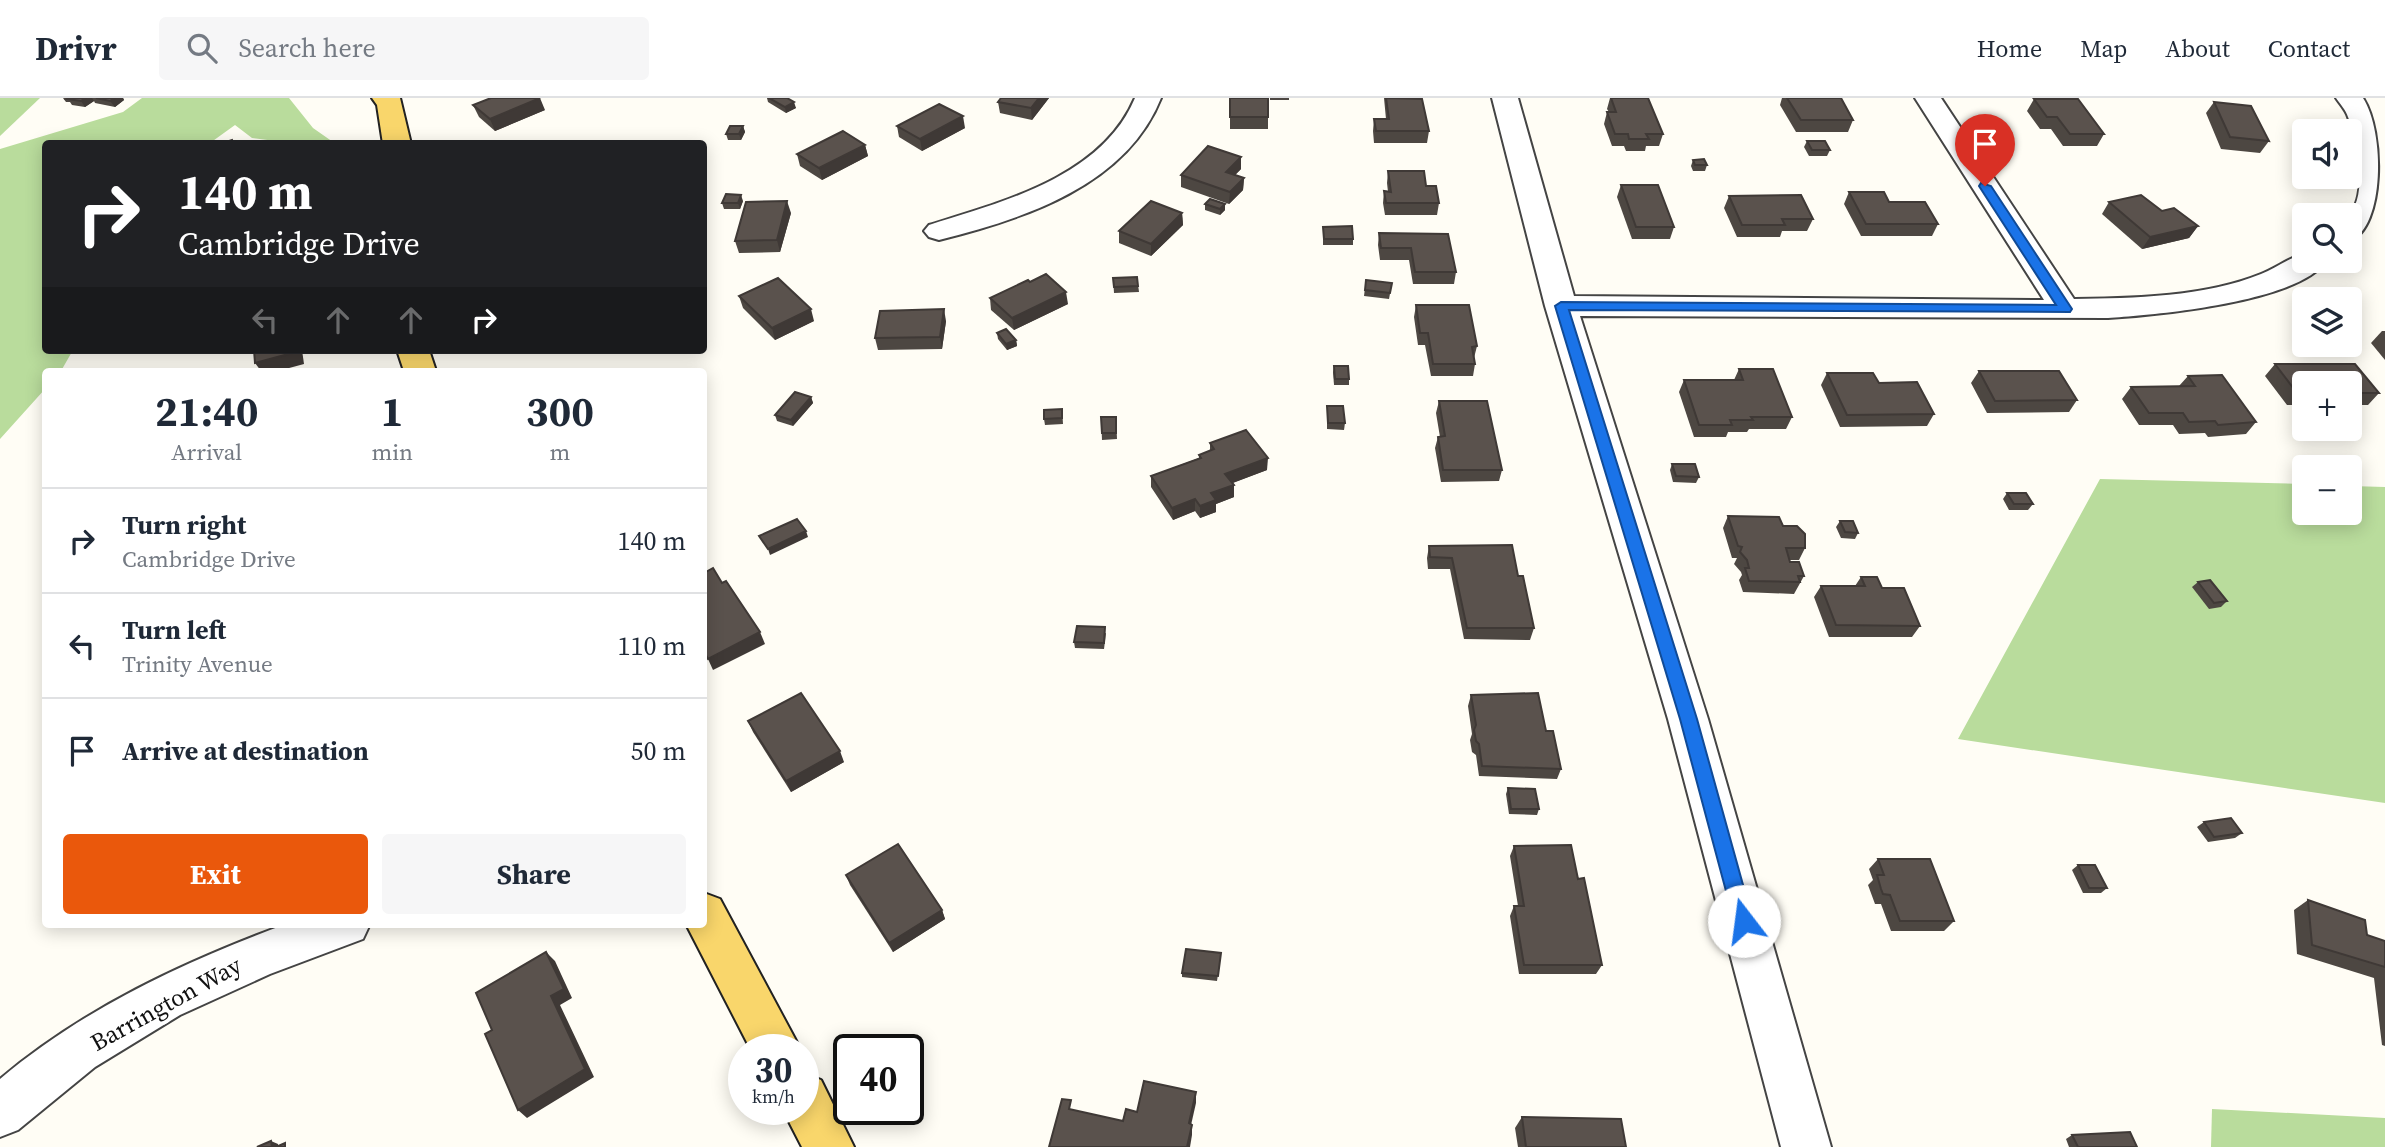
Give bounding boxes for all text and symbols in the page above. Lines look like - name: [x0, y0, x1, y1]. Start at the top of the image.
- search box: [159, 17, 649, 80]
- text: Drivr: [35, 26, 117, 71]
- icon: search: [183, 29, 221, 67]
- text: Search here: [239, 30, 376, 66]
- text: Home: [1977, 32, 2042, 65]
- text: Map: [2080, 32, 2127, 65]
- text: About: [2165, 32, 2230, 65]
- text: Contact: [2268, 32, 2350, 65]
- pin: [1955, 114, 2015, 186]
- map controls: [2292, 119, 2362, 525]
- button: sound: [2292, 119, 2362, 189]
- icon: arrive: [1966, 125, 2004, 163]
- text: 140 m: [178, 158, 313, 225]
- icon: right: [63, 168, 154, 259]
- button: search: [2292, 203, 2362, 273]
- text: Cambridge Drive: [178, 222, 420, 266]
- button: layers: [2292, 287, 2362, 357]
- icon: left: [246, 301, 284, 339]
- icon: ahead: [319, 301, 357, 339]
- icon: ahead: [392, 301, 430, 339]
- icon: right: [465, 301, 503, 339]
- button: +: [2292, 371, 2362, 441]
- text: 21:40: [155, 382, 259, 440]
- text: 1: [381, 382, 404, 440]
- text: 300: [526, 382, 594, 440]
- text: Arrival: [171, 436, 242, 468]
- text: min: [371, 436, 413, 468]
- text: m: [550, 436, 570, 468]
- button: −: [2292, 455, 2362, 525]
- text: Turn right: [122, 507, 246, 543]
- icon: right: [63, 522, 101, 560]
- text: 140 m: [618, 523, 686, 559]
- text: Cambridge Drive: [122, 543, 296, 575]
- text: Turn left: [122, 612, 226, 648]
- icon: left: [63, 627, 101, 665]
- text: 110 m: [618, 628, 686, 664]
- text: Trinity Avenue: [122, 648, 273, 680]
- icon: arrive: [63, 732, 101, 770]
- text: Arrive at destination: [122, 733, 369, 769]
- text: 50 m: [631, 733, 686, 769]
- button: Exit: [63, 834, 368, 914]
- button: Share: [382, 834, 686, 914]
- position arrow: [1707, 884, 1781, 958]
- street label: Barrington Way: [84, 948, 248, 1059]
- speed limit sign: 40: [833, 1034, 924, 1125]
- text: 30: [755, 1046, 792, 1094]
- text: km/h: [752, 1084, 795, 1109]

